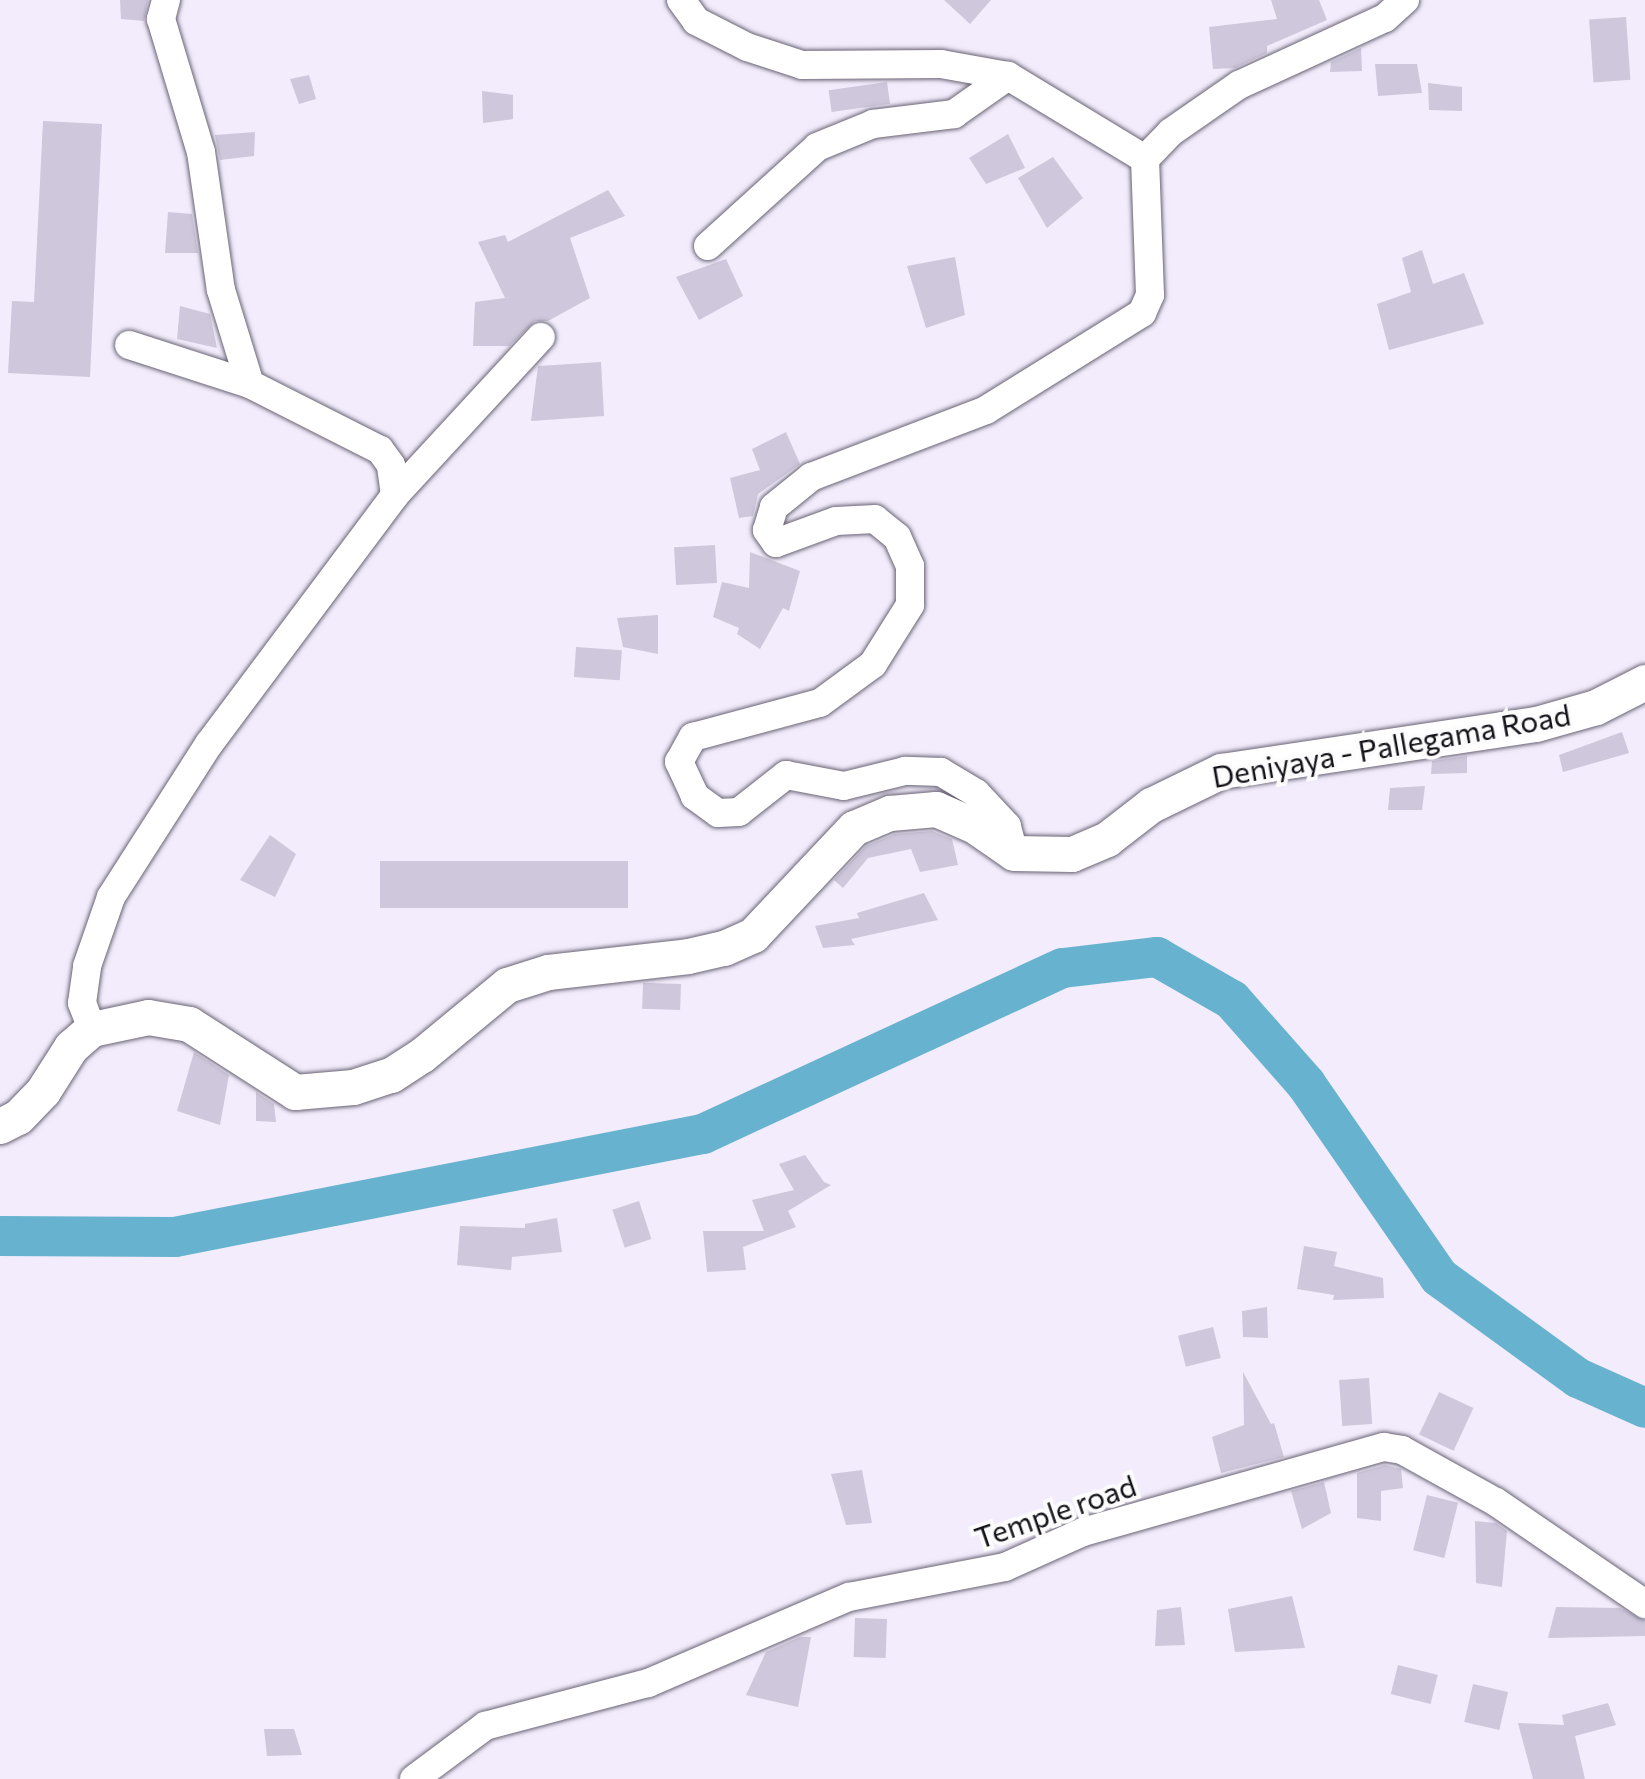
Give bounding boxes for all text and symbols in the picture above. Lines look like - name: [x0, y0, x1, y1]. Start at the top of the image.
- street label: Deniyaya - Pallegama Road: [1209, 696, 1573, 794]
- street label: Temple road: [970, 1467, 1140, 1555]

